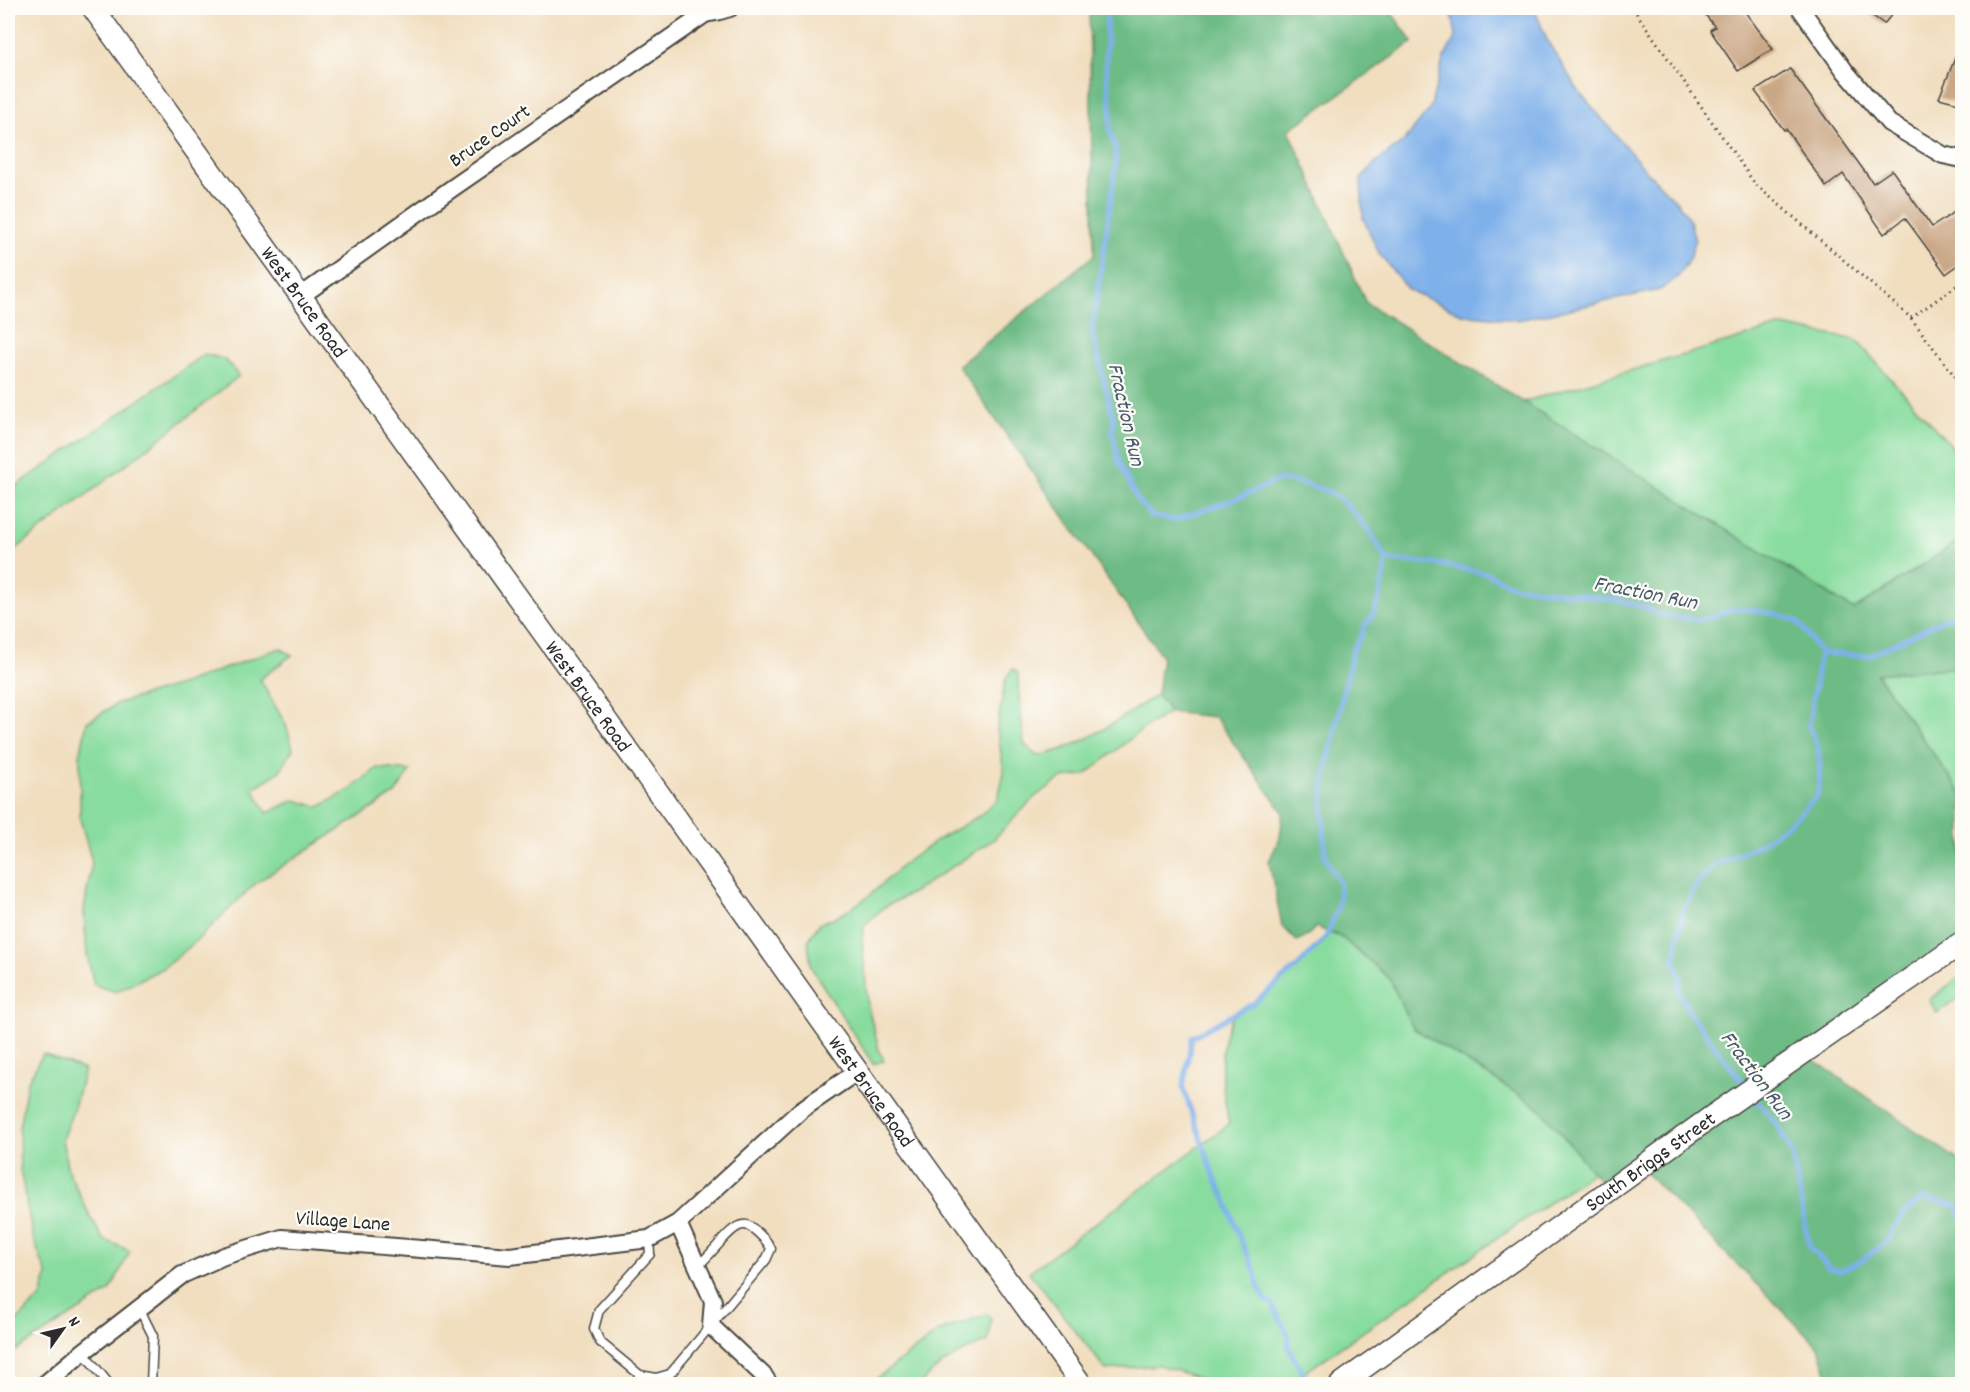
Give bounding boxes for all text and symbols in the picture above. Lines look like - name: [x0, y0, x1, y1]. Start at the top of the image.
- street label: Bruce Court: [444, 98, 538, 177]
- street label: West Bruce Road: [252, 241, 353, 366]
- water label: Fraction Run: [1098, 360, 1152, 470]
- water label: Fraction Run: [1591, 569, 1700, 620]
- street label: West Bruce Road: [536, 636, 637, 760]
- water label: Fraction Run: [1711, 1025, 1800, 1128]
- street label: West Bruce Road: [819, 1031, 920, 1155]
- street label: South Briggs Street: [1580, 1106, 1723, 1221]
- street label: Village Lane: [295, 1205, 391, 1241]
- north arrow: [33, 1299, 93, 1359]
- text: N: [62, 1312, 85, 1332]

